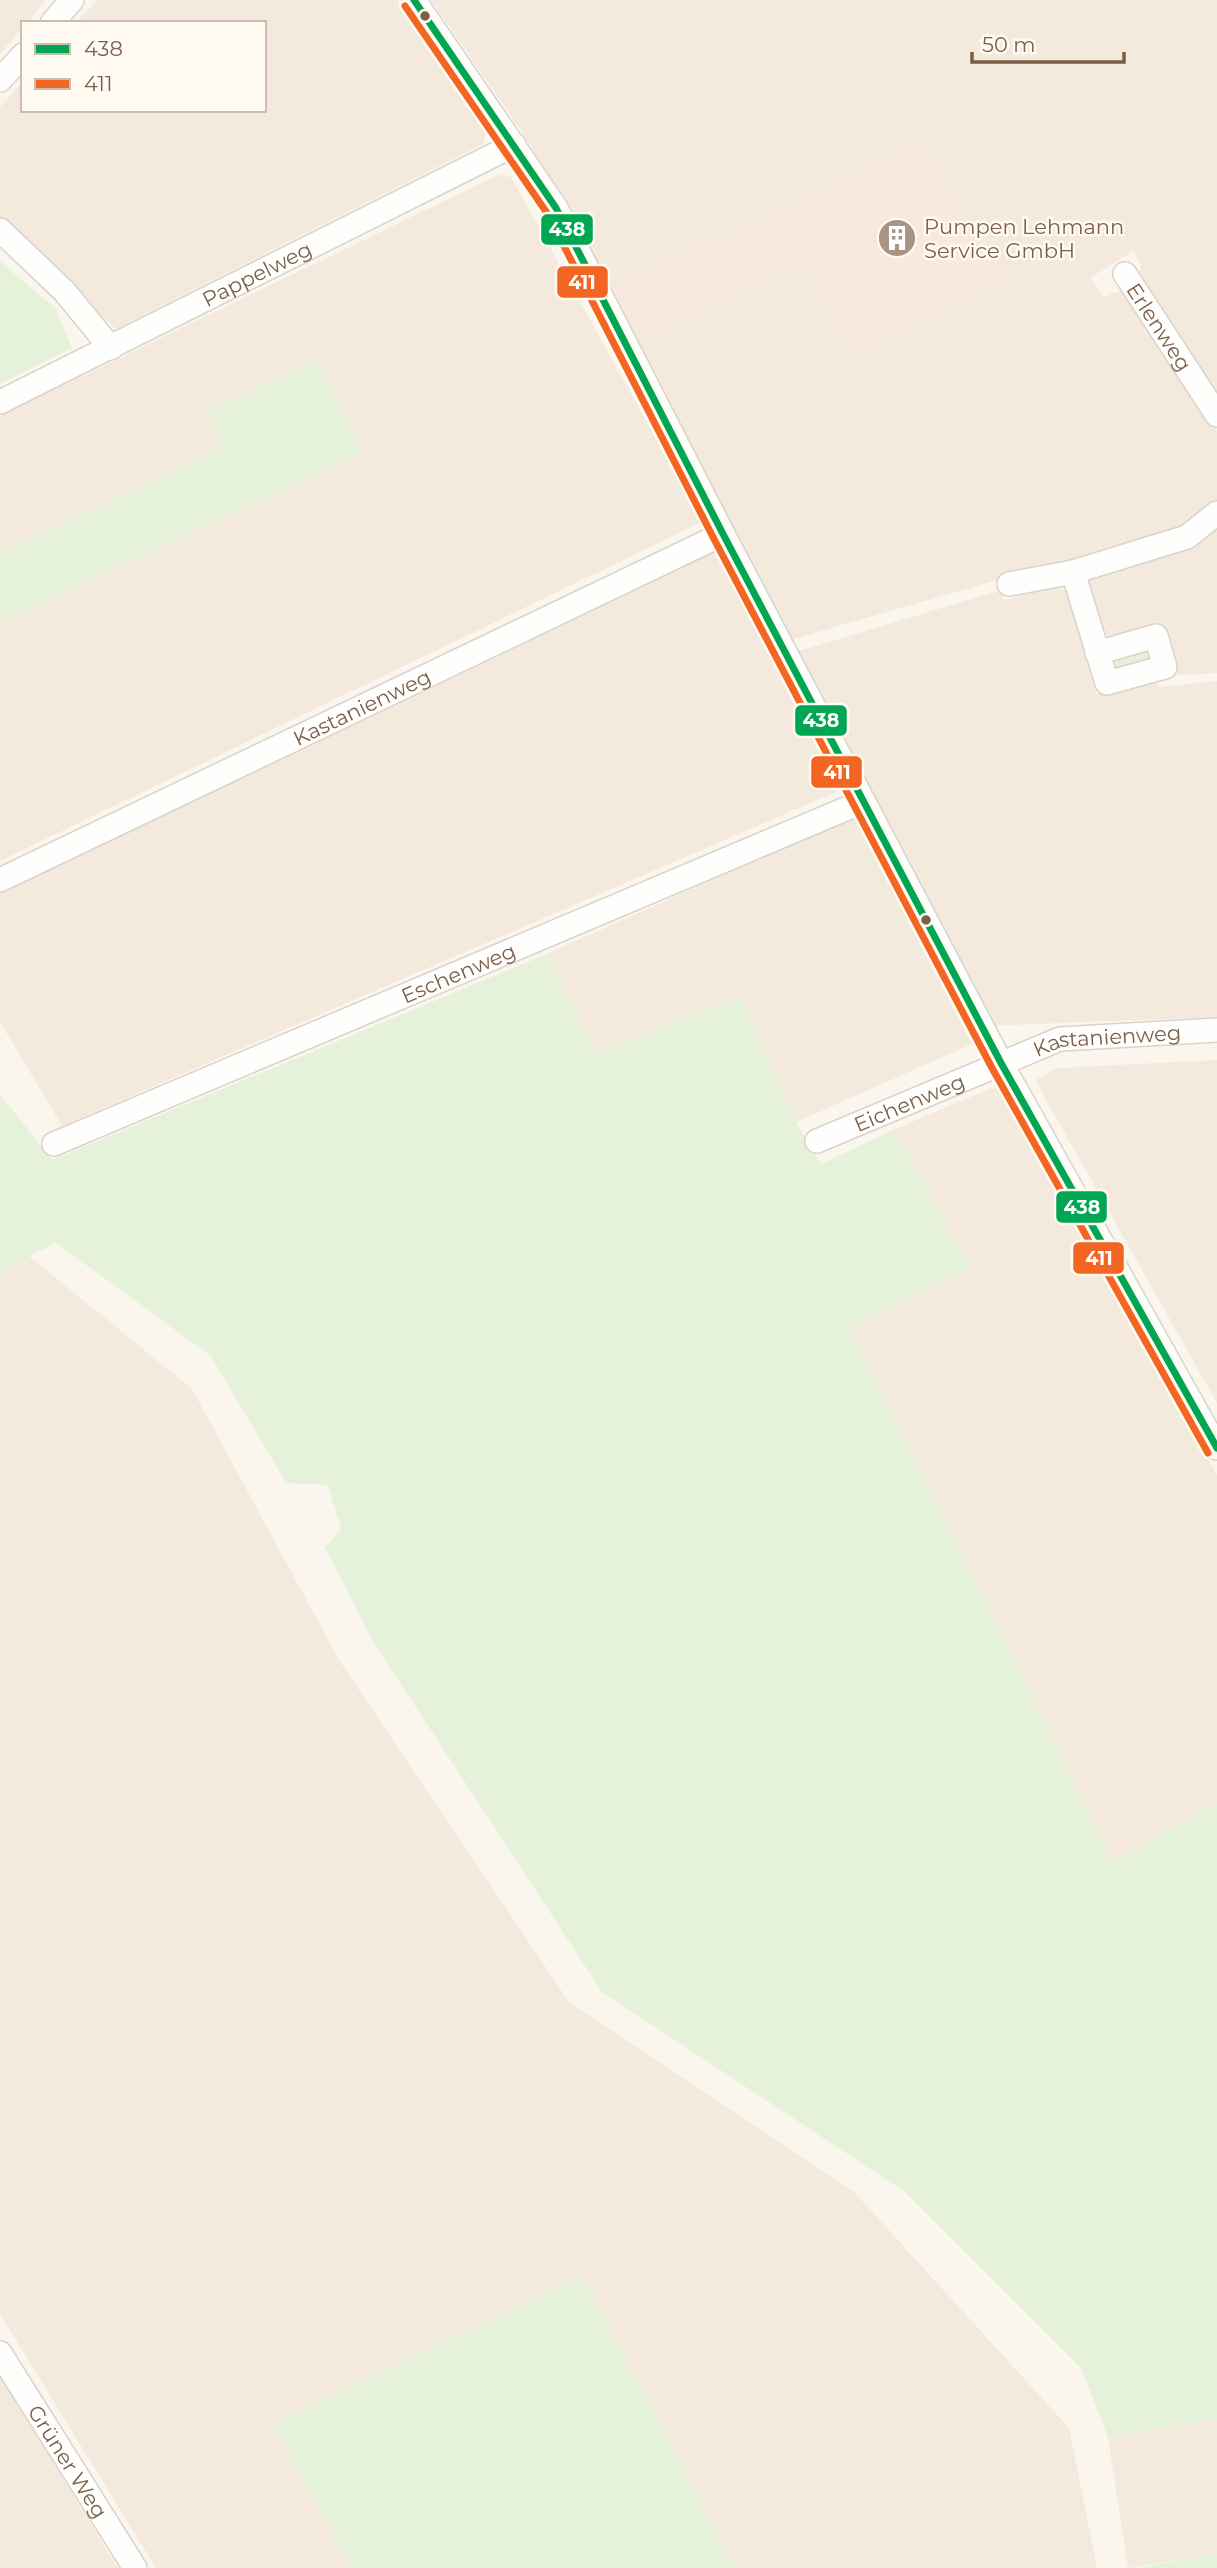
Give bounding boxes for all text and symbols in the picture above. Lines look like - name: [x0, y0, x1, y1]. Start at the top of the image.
- unlabelled marker: [418, 9, 432, 23]
- legend: [21, 21, 266, 112]
- scale bar: [972, 21, 1124, 65]
- text: 50 m: [982, 32, 1036, 57]
- text: 438: [84, 36, 123, 61]
- text: 411: [84, 71, 113, 96]
- line badge: 438: [540, 213, 594, 246]
- place label: Pumpen Lehmann Service GmbH: [924, 214, 1124, 263]
- building icon: Pumpen Lehmann Service GmbH: [876, 217, 918, 259]
- text: 438: [549, 218, 585, 241]
- street label: Pappelweg: [198, 236, 316, 311]
- line badge: 411: [556, 265, 609, 299]
- text: 411: [568, 271, 596, 294]
- street label: Erlenweg: [1122, 278, 1197, 375]
- street label: Kastanienweg: [289, 663, 435, 750]
- line badge: 438: [794, 704, 848, 737]
- text: 438: [803, 709, 839, 732]
- line badge: 411: [810, 755, 863, 789]
- text: 411: [823, 761, 851, 784]
- unlabelled marker: [919, 913, 933, 927]
- street label: Eschenweg: [397, 938, 519, 1008]
- street label: Kastanienweg: [1029, 1020, 1182, 1061]
- street label: Eichenweg: [850, 1068, 968, 1137]
- line badge: 438: [1055, 1190, 1108, 1224]
- text: 438: [1064, 1196, 1100, 1219]
- line badge: 411: [1072, 1241, 1125, 1275]
- text: 411: [1085, 1247, 1113, 1270]
- street label: Grüner Weg: [23, 2400, 113, 2523]

